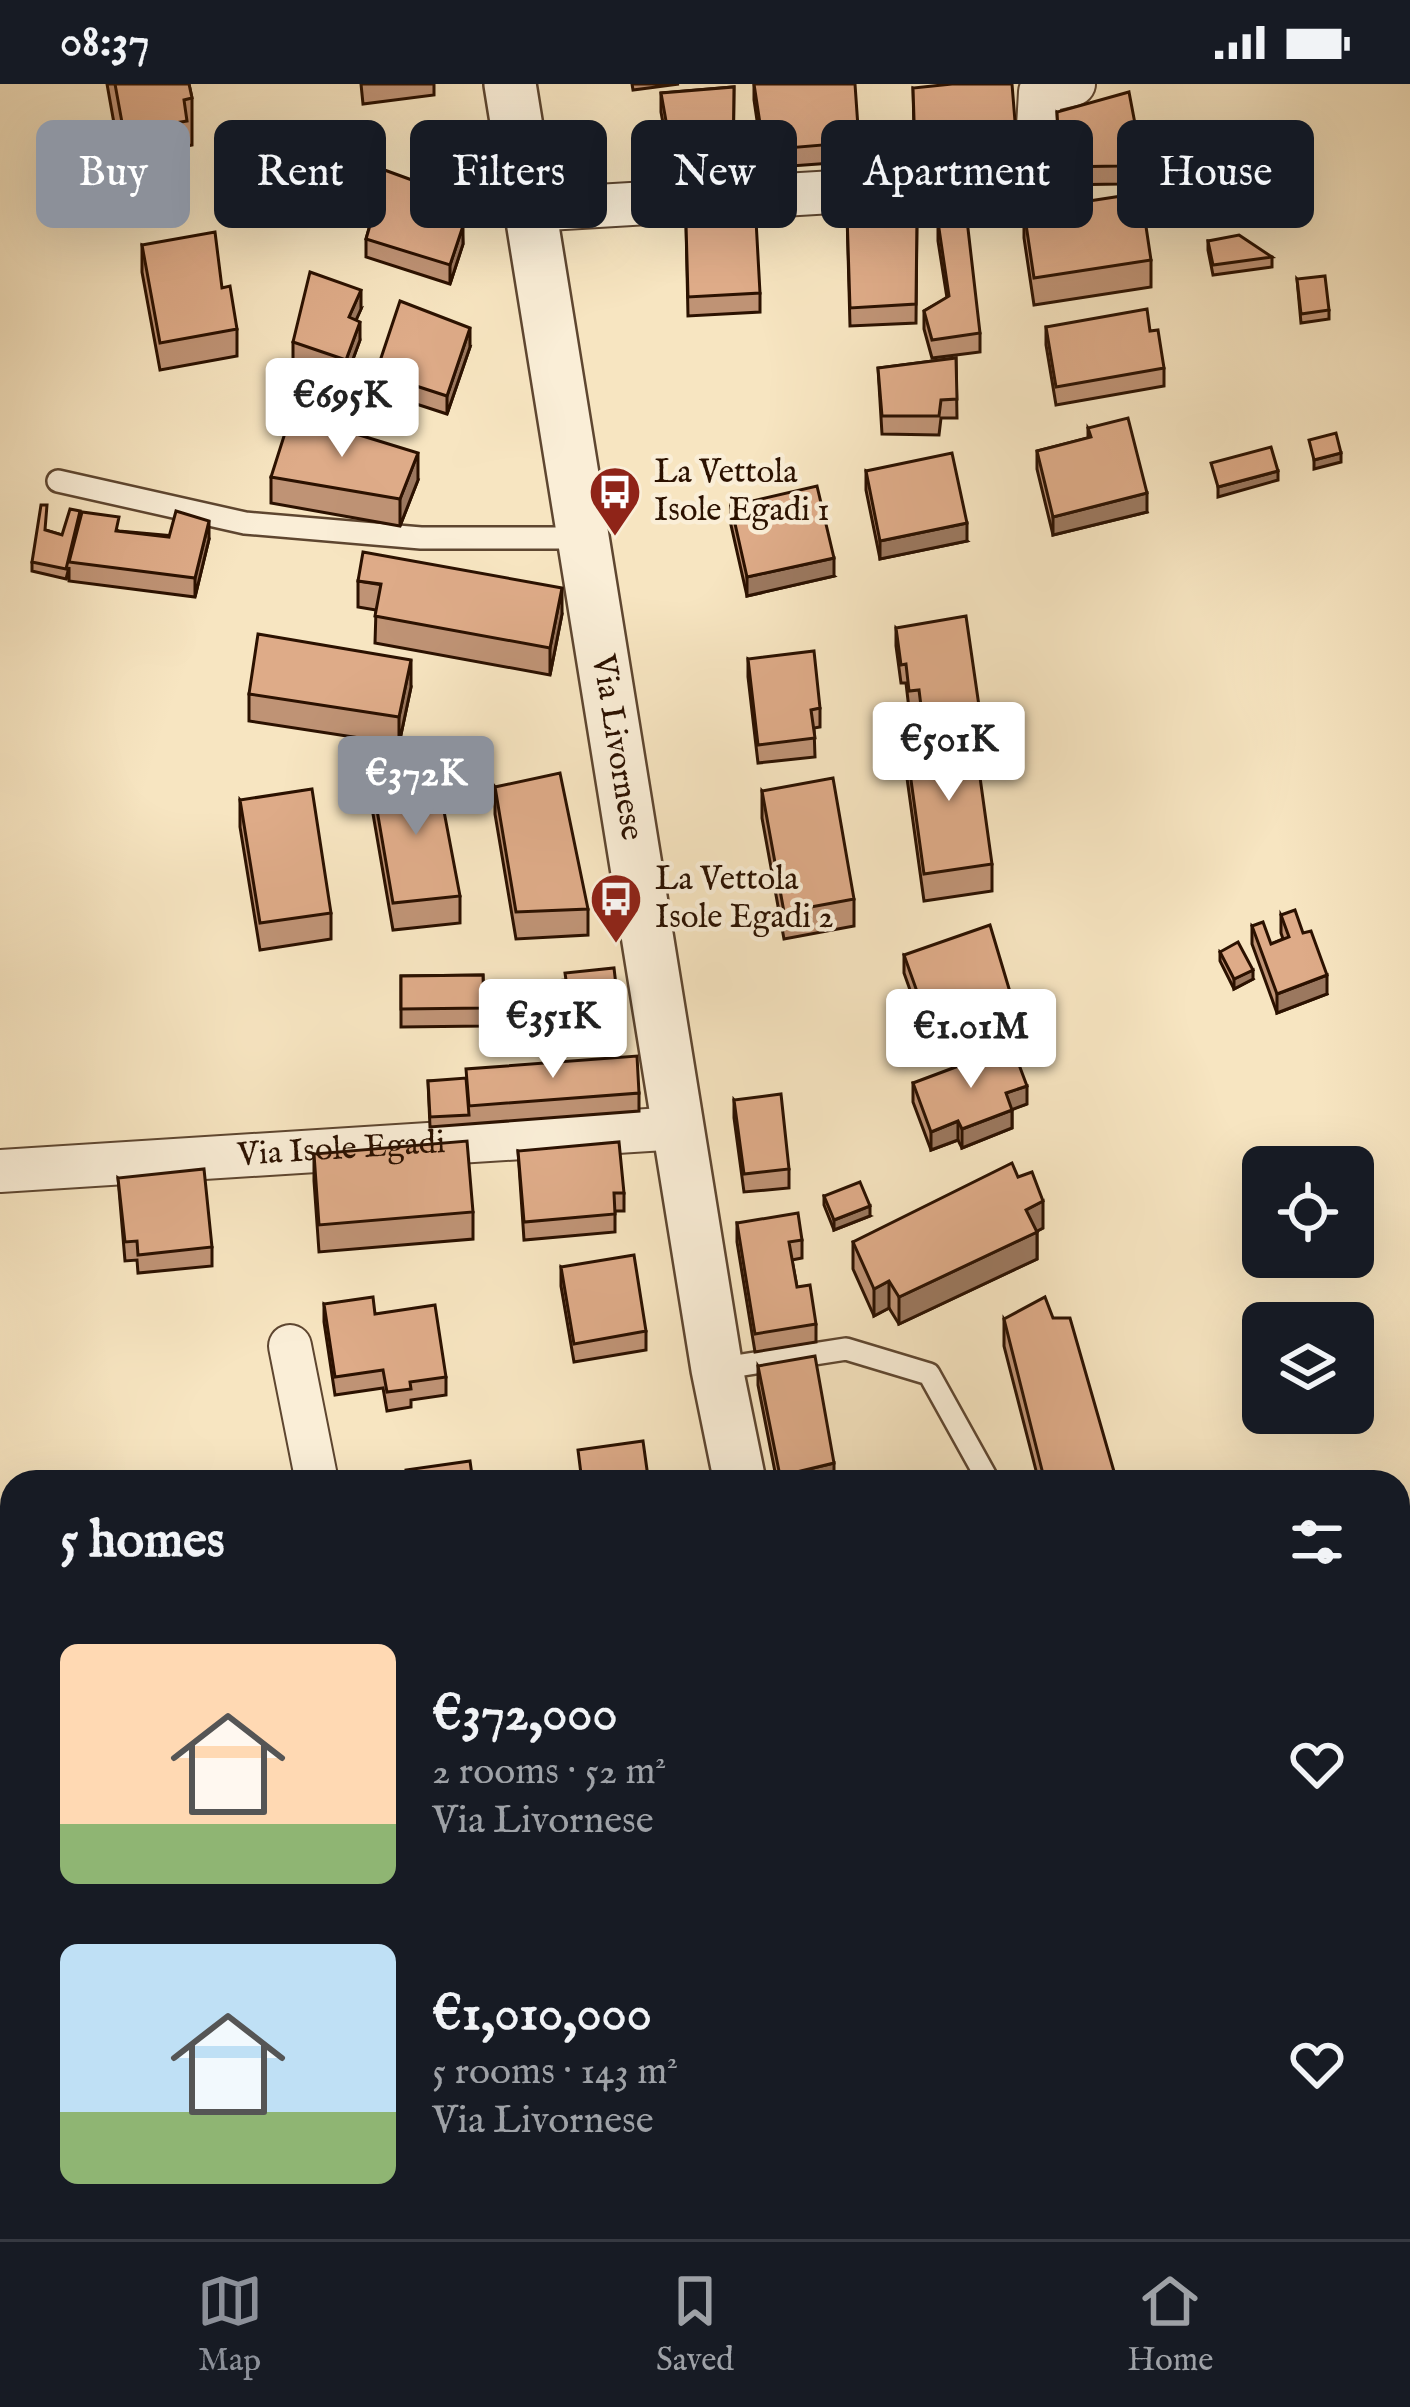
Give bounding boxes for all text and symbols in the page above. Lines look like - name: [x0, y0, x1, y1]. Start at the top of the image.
- text: 08:37: [60, 14, 149, 71]
- chip: Buy: [36, 120, 190, 228]
- chip: Rent: [214, 120, 386, 228]
- chip: Filters: [410, 120, 607, 228]
- chip: New: [631, 120, 797, 228]
- chip: Apartment: [821, 120, 1093, 228]
- chip: House: [1117, 120, 1314, 228]
- pin: €695K: [258, 358, 426, 460]
- text: €695K: [293, 372, 391, 421]
- place label: La Vettola Isole Egadi 1: [654, 452, 830, 532]
- bus stop icon: La Vettola Isole Egadi 1: [587, 464, 643, 538]
- street label: Via Livornese: [581, 650, 653, 843]
- pin: €501K: [865, 702, 1033, 804]
- text: €501K: [900, 716, 998, 765]
- pin: €372K: [332, 736, 500, 838]
- text: €372K: [365, 750, 467, 799]
- place label: La Vettola Isole Egadi 2: [655, 859, 834, 939]
- bus stop icon: La Vettola Isole Egadi 2: [588, 871, 644, 945]
- pin: €351K: [469, 979, 637, 1081]
- pin: €1.01M: [873, 989, 1069, 1091]
- text: €351K: [506, 993, 600, 1042]
- text: €1.01M: [913, 1003, 1029, 1052]
- street label: Via Isole Egadi: [235, 1122, 446, 1177]
- map controls: [1242, 1146, 1374, 1434]
- button: locate: [1242, 1146, 1374, 1278]
- button: layers: [1242, 1302, 1374, 1434]
- icon: filters: [1284, 1509, 1350, 1575]
- text: 5 homes: [60, 1510, 225, 1575]
- text: €372,000: [432, 1683, 617, 1748]
- icon: home: [156, 1692, 300, 1836]
- icon: heart: [1284, 1731, 1350, 1797]
- text: 2 rooms · 52 m²: [432, 1748, 666, 1797]
- text: Via Livornese: [432, 1797, 654, 1846]
- text: €1,010,000: [432, 1983, 652, 2048]
- icon: home: [156, 1992, 300, 2136]
- icon: heart: [1284, 2031, 1350, 2097]
- text: 5 rooms · 143 m²: [432, 2048, 678, 2097]
- text: Via Livornese: [432, 2097, 654, 2146]
- tab: Map: [197, 2268, 263, 2382]
- tab: Saved: [656, 2268, 734, 2382]
- tab: Home: [1127, 2268, 1213, 2382]

